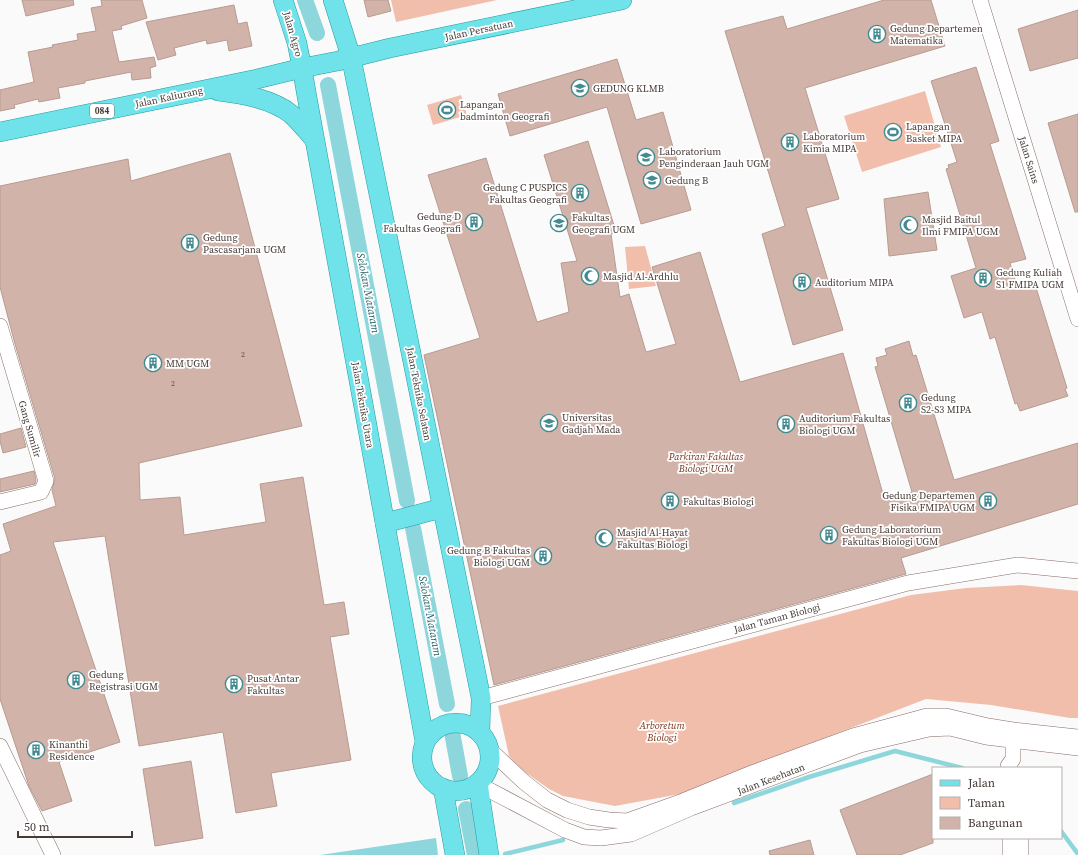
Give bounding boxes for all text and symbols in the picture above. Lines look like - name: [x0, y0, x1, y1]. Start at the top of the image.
- street label: Jalan Agro: [280, 9, 306, 59]
- street label: Jalan Persatuan: [443, 16, 514, 44]
- place label: Gedung Departemen Matematika: [890, 22, 983, 47]
- building icon: Gedung Departemen Matematika: [867, 24, 887, 44]
- school or university icon: GEDUNG KLMB: [570, 78, 590, 98]
- place label: GEDUNG KLMB: [593, 82, 664, 95]
- street label: Jalan Kaliurang: [133, 83, 204, 111]
- place label: Lapangan badminton Geografi: [460, 98, 550, 123]
- sports icon: Lapangan badminton Geografi: [437, 100, 457, 120]
- road number: 084: [90, 104, 114, 118]
- place label: Lapangan Basket MIPA: [906, 120, 963, 145]
- sports icon: Lapangan Basket MIPA: [883, 122, 903, 142]
- place label: Laboratorium Kimia MIPA: [803, 130, 865, 155]
- building icon: Laboratorium Kimia MIPA: [780, 132, 800, 152]
- street label: Jalan Sains: [1015, 134, 1042, 185]
- place label: Laboratorium Penginderaan Jauh UGM: [659, 145, 769, 170]
- school or university icon: Laboratorium Penginderaan Jauh UGM: [636, 147, 656, 167]
- school or university icon: Gedung B: [642, 170, 662, 190]
- place label: Gedung B: [665, 174, 708, 187]
- place label: Gedung C PUSPICS Fakultas Geografi: [483, 181, 567, 206]
- building icon: Gedung C PUSPICS Fakultas Geografi: [570, 183, 590, 203]
- place label: Gedung D Fakultas Geografi: [383, 210, 461, 235]
- place label: Fakultas Geografi UGM: [572, 211, 635, 236]
- building icon: Gedung D Fakultas Geografi: [464, 212, 484, 232]
- school or university icon: Fakultas Geografi UGM: [549, 213, 569, 233]
- place label: Masjid Baitul Ilmi FMIPA UGM: [922, 213, 999, 238]
- mosque icon: Masjid Baitul Ilmi FMIPA UGM: [899, 215, 919, 235]
- place label: Gedung Pascasarjana UGM: [203, 231, 286, 256]
- building icon: Gedung Pascasarjana UGM: [180, 233, 200, 253]
- water label: Selokan Mataram: [353, 252, 383, 334]
- mosque icon: Masjid Al-Ardhlu: [580, 266, 600, 286]
- place label: Gedung Kuliah S1 FMIPA UGM: [996, 266, 1064, 291]
- building icon: Gedung Kuliah S1 FMIPA UGM: [973, 268, 993, 288]
- place label: Masjid Al-Ardhlu: [603, 270, 679, 283]
- building icon: Auditorium MIPA: [792, 272, 812, 292]
- place label: Auditorium MIPA: [815, 276, 894, 289]
- street label: Jalan Teknika Selatan: [403, 345, 434, 442]
- house number: 2: [241, 349, 245, 360]
- building icon: MM UGM: [143, 353, 163, 373]
- place label: MM UGM: [166, 357, 209, 370]
- street label: Jalan Teknika Utara: [349, 360, 377, 450]
- house number: 2: [171, 378, 175, 389]
- place label: Gedung S2-S3 MIPA: [921, 391, 972, 416]
- building icon: Gedung S2-S3 MIPA: [898, 393, 918, 413]
- street label: Gang Sumilir: [16, 399, 45, 460]
- place label: Universitas Gadjah Mada: [562, 411, 621, 436]
- place label: Auditorium Fakultas Biologi UGM: [799, 412, 890, 437]
- school or university icon: Universitas Gadjah Mada: [539, 413, 559, 433]
- building icon: Auditorium Fakultas Biologi UGM: [776, 414, 796, 434]
- park label: Parkiran Fakultas Biologi UGM: [668, 450, 744, 475]
- place label: Gedung Departemen Fisika FMIPA UGM: [882, 489, 975, 514]
- building icon: Fakultas Biologi: [660, 491, 680, 511]
- building icon: Gedung Departemen Fisika FMIPA UGM: [978, 491, 998, 511]
- place label: Fakultas Biologi: [683, 495, 754, 508]
- place label: Gedung Laboratorium Fakultas Biologi UGM: [842, 523, 941, 548]
- building icon: Gedung Laboratorium Fakultas Biologi UGM: [819, 525, 839, 545]
- place label: Masjid Al-Hayat Fakultas Biologi: [617, 526, 688, 551]
- mosque icon: Masjid Al-Hayat Fakultas Biologi: [594, 528, 614, 548]
- place label: Gedung B Fakultas Biologi UGM: [447, 544, 530, 569]
- building icon: Gedung B Fakultas Biologi UGM: [533, 546, 553, 566]
- water label: Selokan Mataram: [415, 575, 445, 657]
- street label: Jalan Taman Biologi: [731, 600, 822, 636]
- place label: Gedung Registrasi UGM: [89, 668, 158, 693]
- building icon: Gedung Registrasi UGM: [66, 670, 86, 690]
- place label: Pusat Antar Fakultas: [247, 672, 300, 697]
- building icon: Pusat Antar Fakultas: [224, 674, 244, 694]
- park label: Arboretum Biologi: [638, 719, 685, 744]
- place label: Kinanthi Residence: [49, 738, 95, 763]
- building icon: Kinanthi Residence: [26, 740, 46, 760]
- street label: Jalan Kesehatan: [734, 760, 807, 798]
- legend: [932, 767, 1062, 839]
- text: Jalan: [967, 775, 995, 791]
- text: Taman: [968, 795, 1005, 811]
- scale bar: [18, 813, 132, 839]
- text: Bangunan: [968, 815, 1023, 831]
- text: 50 m: [24, 819, 50, 835]

